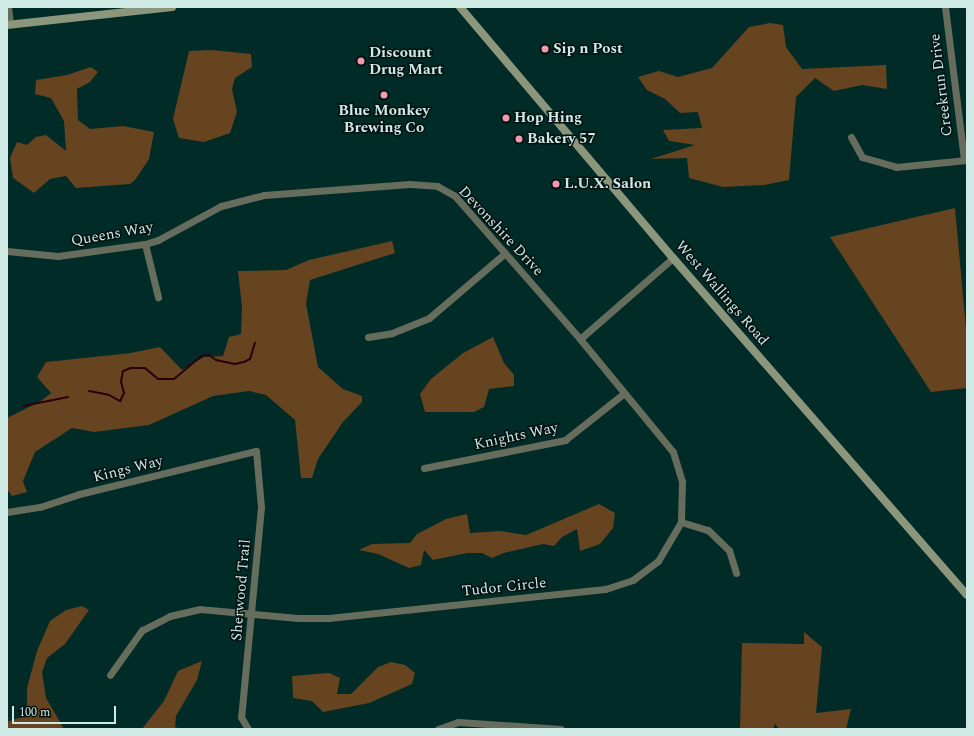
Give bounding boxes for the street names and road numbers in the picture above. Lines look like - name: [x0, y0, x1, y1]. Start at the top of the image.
- street label: Creekrun Drive: [926, 33, 956, 137]
- street label: Devonshire Drive: [455, 182, 547, 280]
- street label: Queens Way: [70, 218, 154, 250]
- street label: West Wallings Road: [672, 237, 772, 349]
- street label: Knights Way: [472, 418, 560, 454]
- street label: Kings Way: [91, 452, 165, 486]
- street label: Sherwood Trail: [228, 538, 254, 642]
- street label: Tudor Circle: [461, 574, 547, 600]

